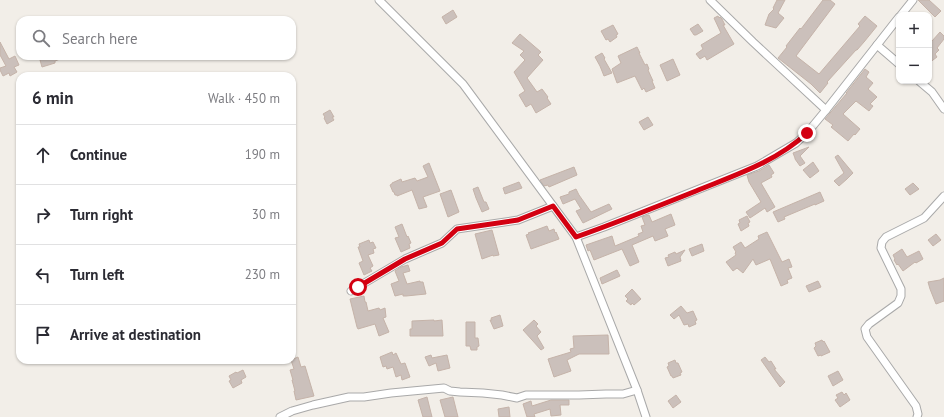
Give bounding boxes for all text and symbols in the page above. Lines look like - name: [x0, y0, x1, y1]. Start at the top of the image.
- map controls: [896, 12, 932, 84]
- button: +: [896, 12, 932, 48]
- search box: [16, 16, 296, 60]
- icon: search: [30, 27, 52, 49]
- text: Search here: [62, 29, 138, 48]
- button: −: [896, 48, 932, 84]
- text: 6 min: [32, 87, 73, 109]
- text: Walk · 450 m: [208, 90, 280, 107]
- route end: [798, 124, 816, 142]
- icon: ahead: [32, 144, 54, 166]
- text: Continue: [70, 145, 127, 164]
- text: 190 m: [245, 146, 280, 163]
- icon: right: [32, 204, 54, 226]
- text: Turn right: [70, 205, 133, 224]
- text: 30 m: [252, 206, 280, 223]
- icon: left: [32, 264, 54, 286]
- text: Turn left: [70, 265, 124, 284]
- text: 230 m: [245, 266, 280, 283]
- route start: [349, 278, 367, 296]
- icon: arrive: [32, 324, 54, 346]
- text: Arrive at destination: [70, 325, 201, 344]

